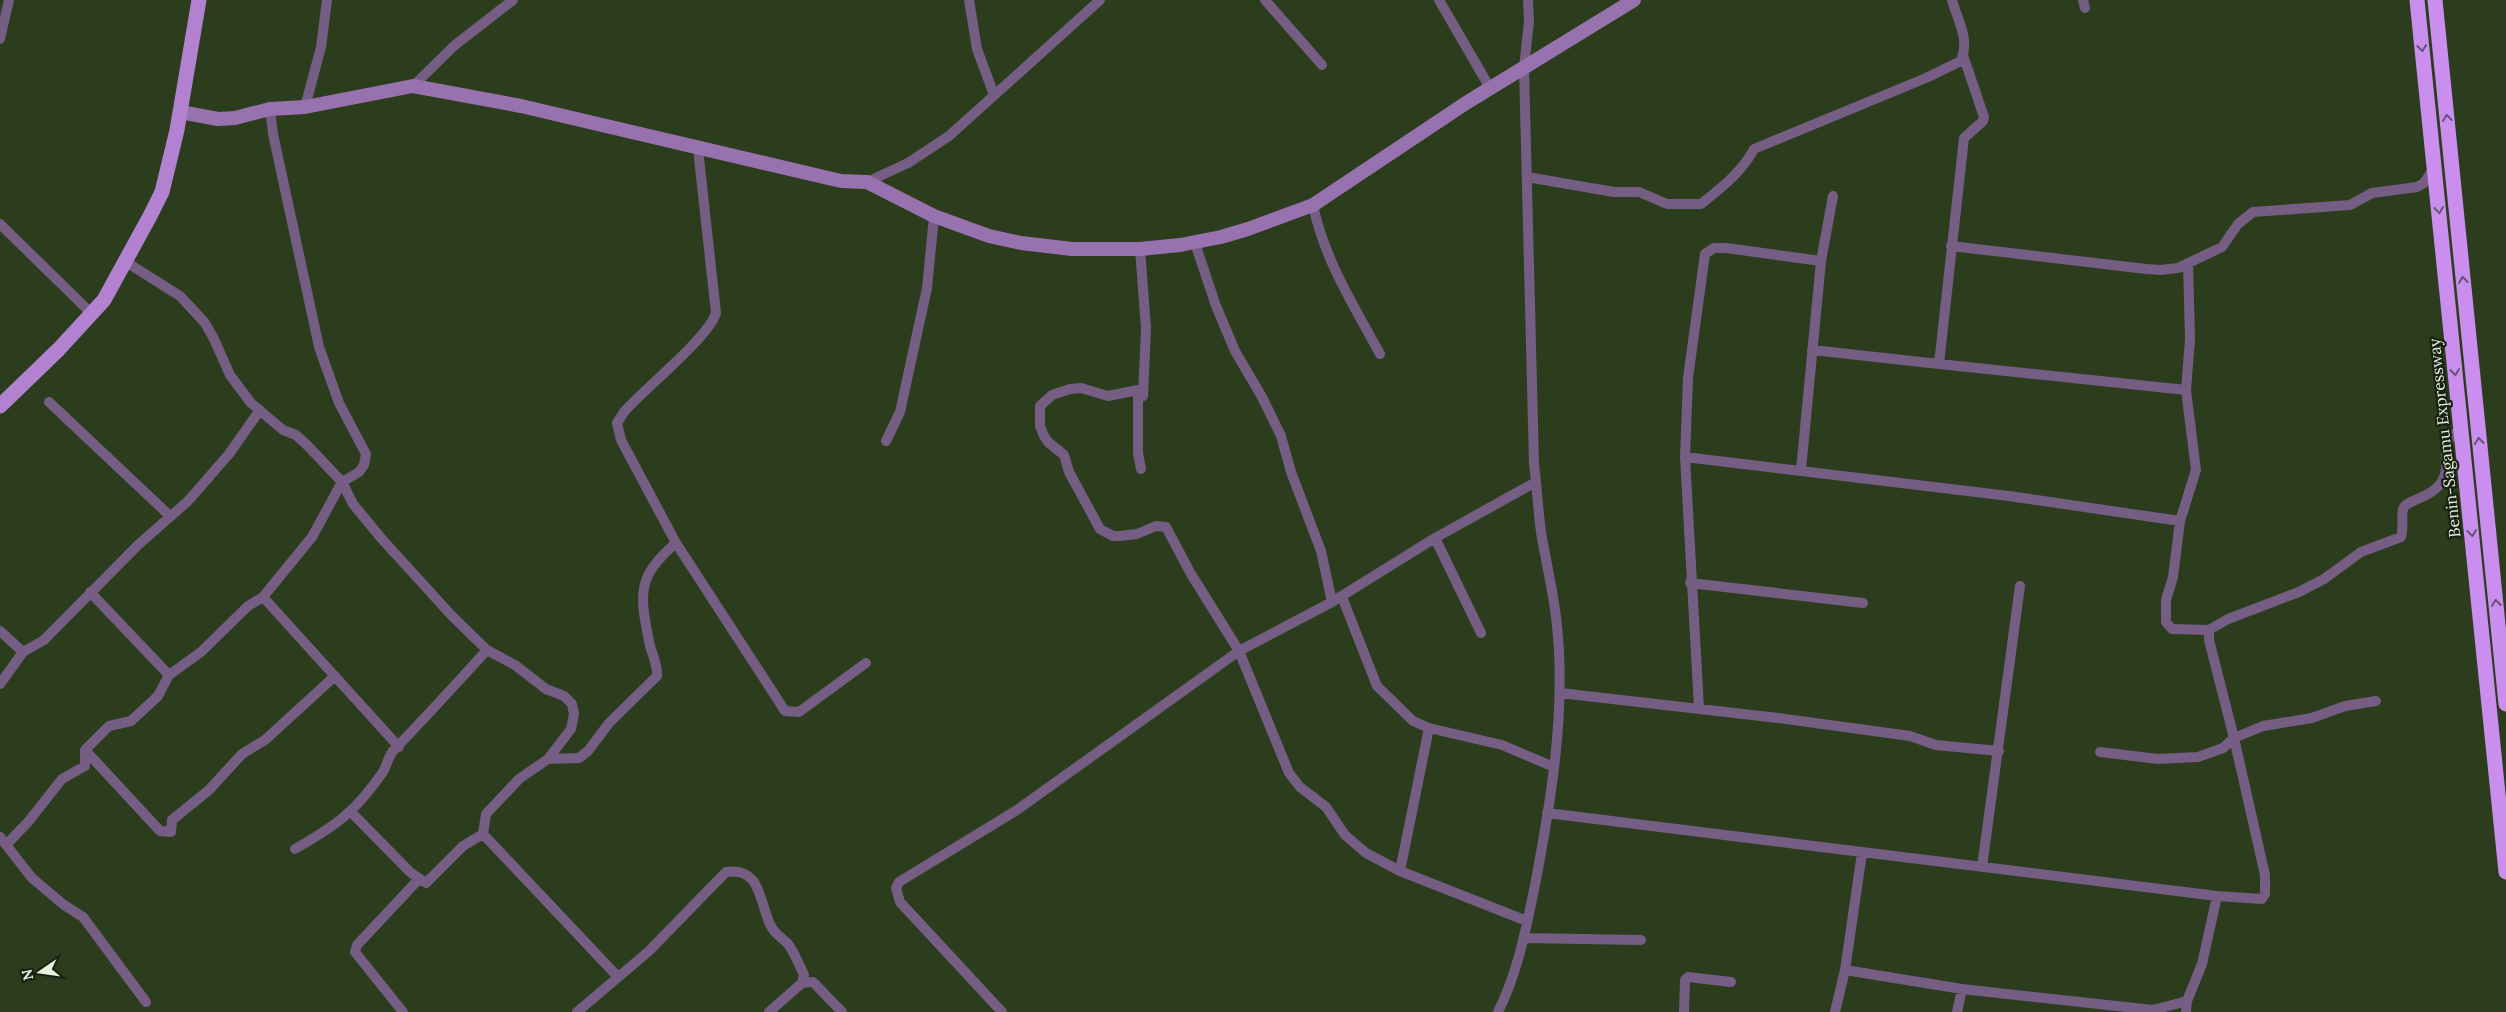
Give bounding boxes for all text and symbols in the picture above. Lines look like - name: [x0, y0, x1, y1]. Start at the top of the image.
- one-way arrow: [2416, 45, 2427, 53]
- one-way arrow: [2442, 114, 2453, 122]
- one-way arrow: [2433, 206, 2444, 214]
- one-way arrow: [2458, 275, 2469, 283]
- street label: Benin-Sagamu Expressway: [2424, 337, 2464, 539]
- one-way arrow: [2449, 368, 2460, 376]
- one-way arrow: [2474, 437, 2485, 445]
- one-way arrow: [2466, 530, 2477, 538]
- one-way arrow: [2491, 599, 2502, 607]
- north arrow: [15, 947, 65, 997]
- text: N: [17, 967, 37, 982]

